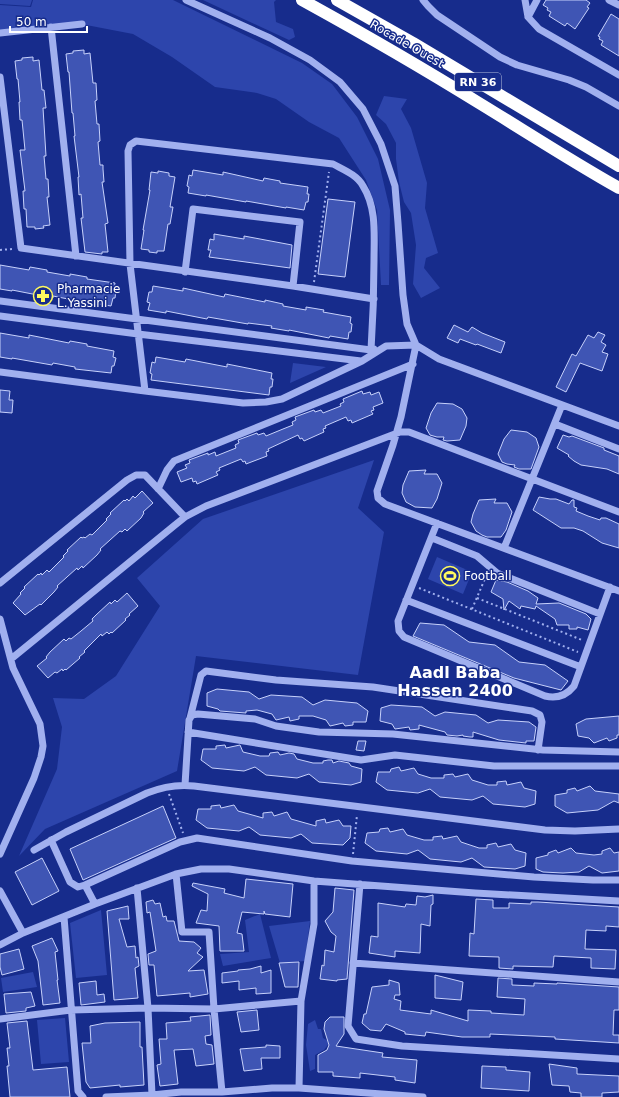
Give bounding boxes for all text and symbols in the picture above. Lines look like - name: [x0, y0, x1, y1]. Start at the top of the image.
- scale bar: [10, 8, 87, 34]
- text: 50 m: [16, 15, 47, 29]
- street label: Rocade Ouest: [367, 17, 447, 71]
- road number: RN 36: [455, 73, 501, 91]
- place label: Pharmacie L.Yassini: [57, 282, 120, 310]
- pharmacy icon: Pharmacie L.Yassini: [32, 285, 54, 307]
- sports icon: Football: [439, 565, 461, 587]
- place label: Football: [464, 569, 512, 583]
- district label: Aadl Baba Hassen 2400: [397, 663, 513, 700]

